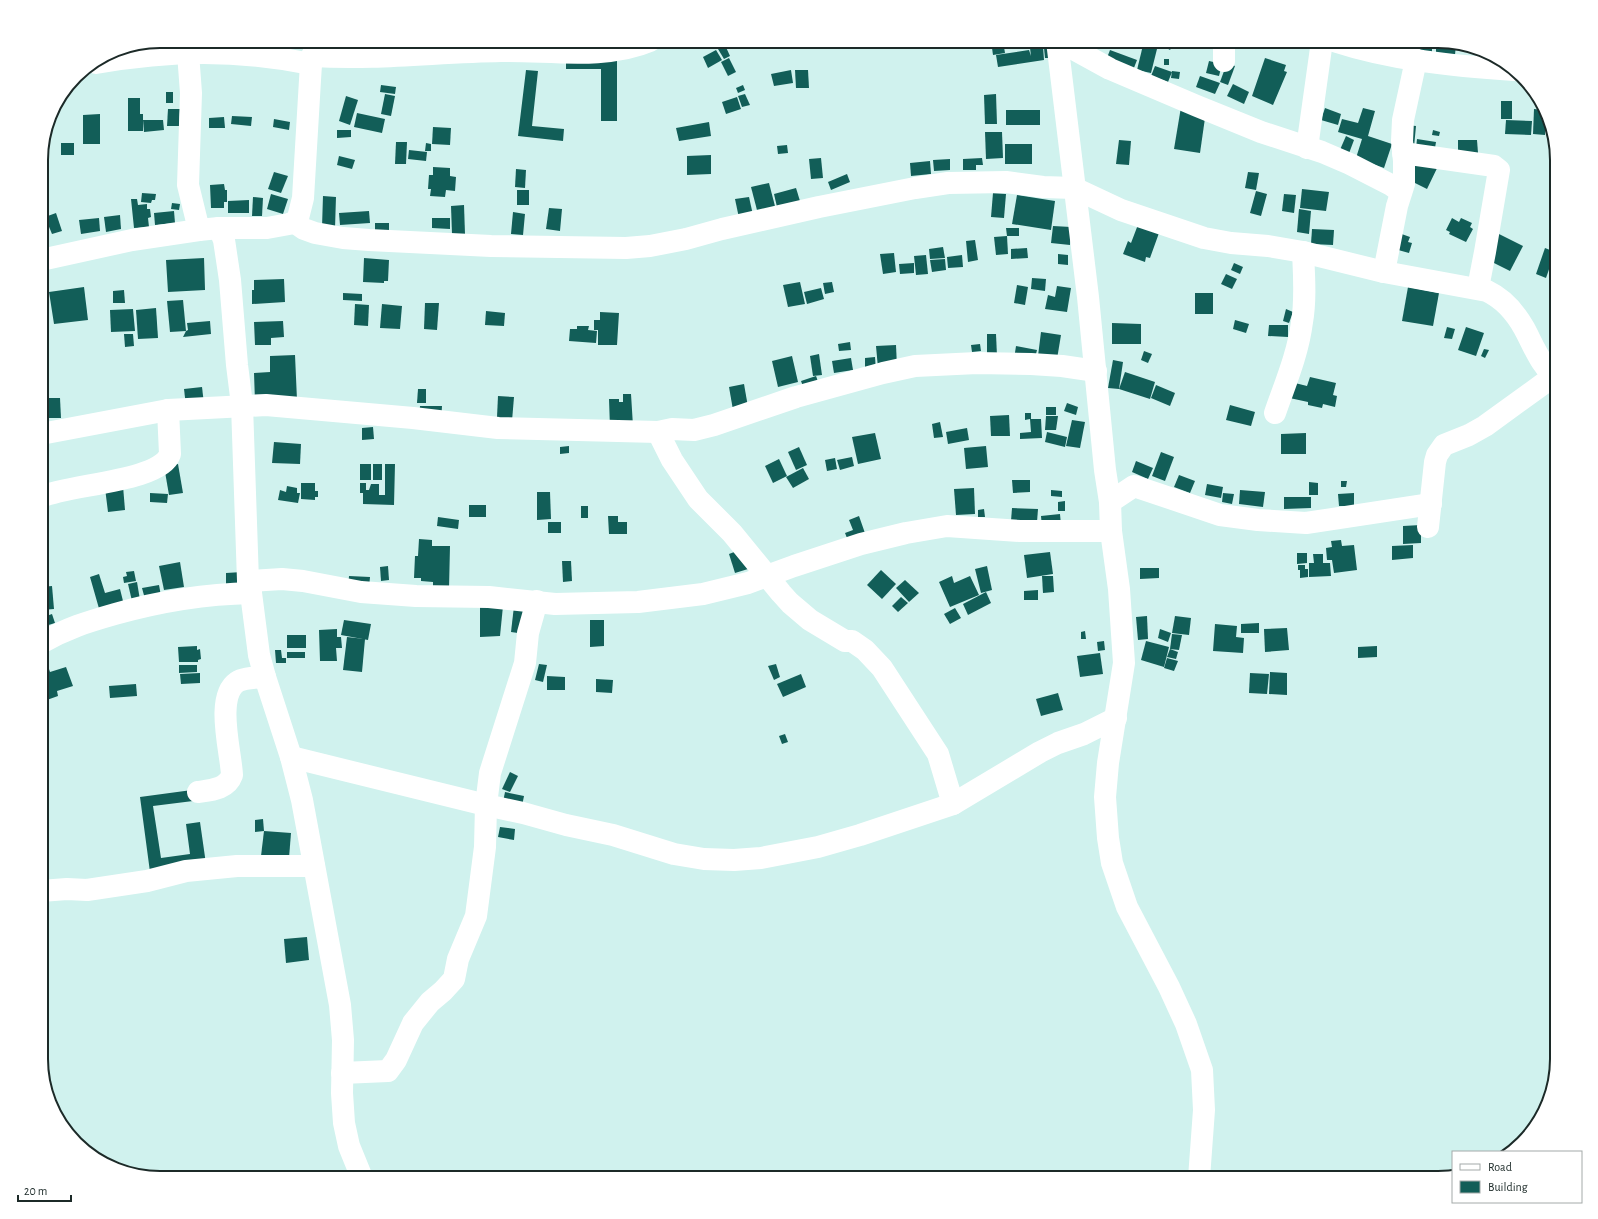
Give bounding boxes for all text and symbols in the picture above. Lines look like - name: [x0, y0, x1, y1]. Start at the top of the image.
- legend: [1452, 1151, 1582, 1203]
- text: Road: [1488, 1161, 1512, 1173]
- scale bar: [18, 1177, 71, 1203]
- text: Building: [1488, 1181, 1528, 1193]
- text: 20 m: [24, 1185, 47, 1197]

